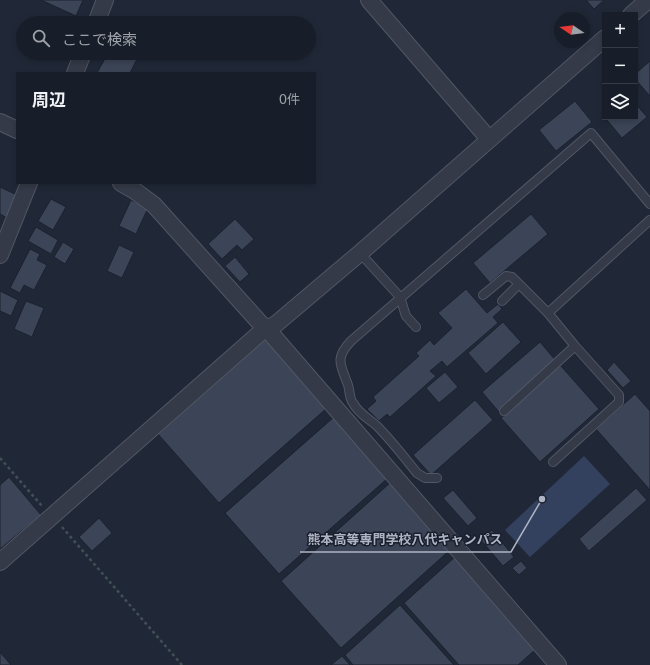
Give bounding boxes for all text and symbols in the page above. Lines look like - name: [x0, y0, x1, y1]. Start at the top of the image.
- north arrow: [554, 12, 590, 48]
- map controls: [602, 12, 638, 120]
- button: +: [602, 12, 638, 48]
- search box: [16, 16, 316, 60]
- icon: search: [30, 27, 52, 49]
- text: ここで検索: [62, 31, 137, 48]
- button: −: [602, 48, 638, 84]
- button: layers: [602, 84, 638, 120]
- text: 周辺: [32, 90, 66, 110]
- text: 0件: [279, 92, 300, 107]
- callout: 熊本高等専門学校八代キャンパス: [300, 527, 511, 552]
- text: 熊本高等専門学校八代キャンパス: [307, 532, 503, 547]

